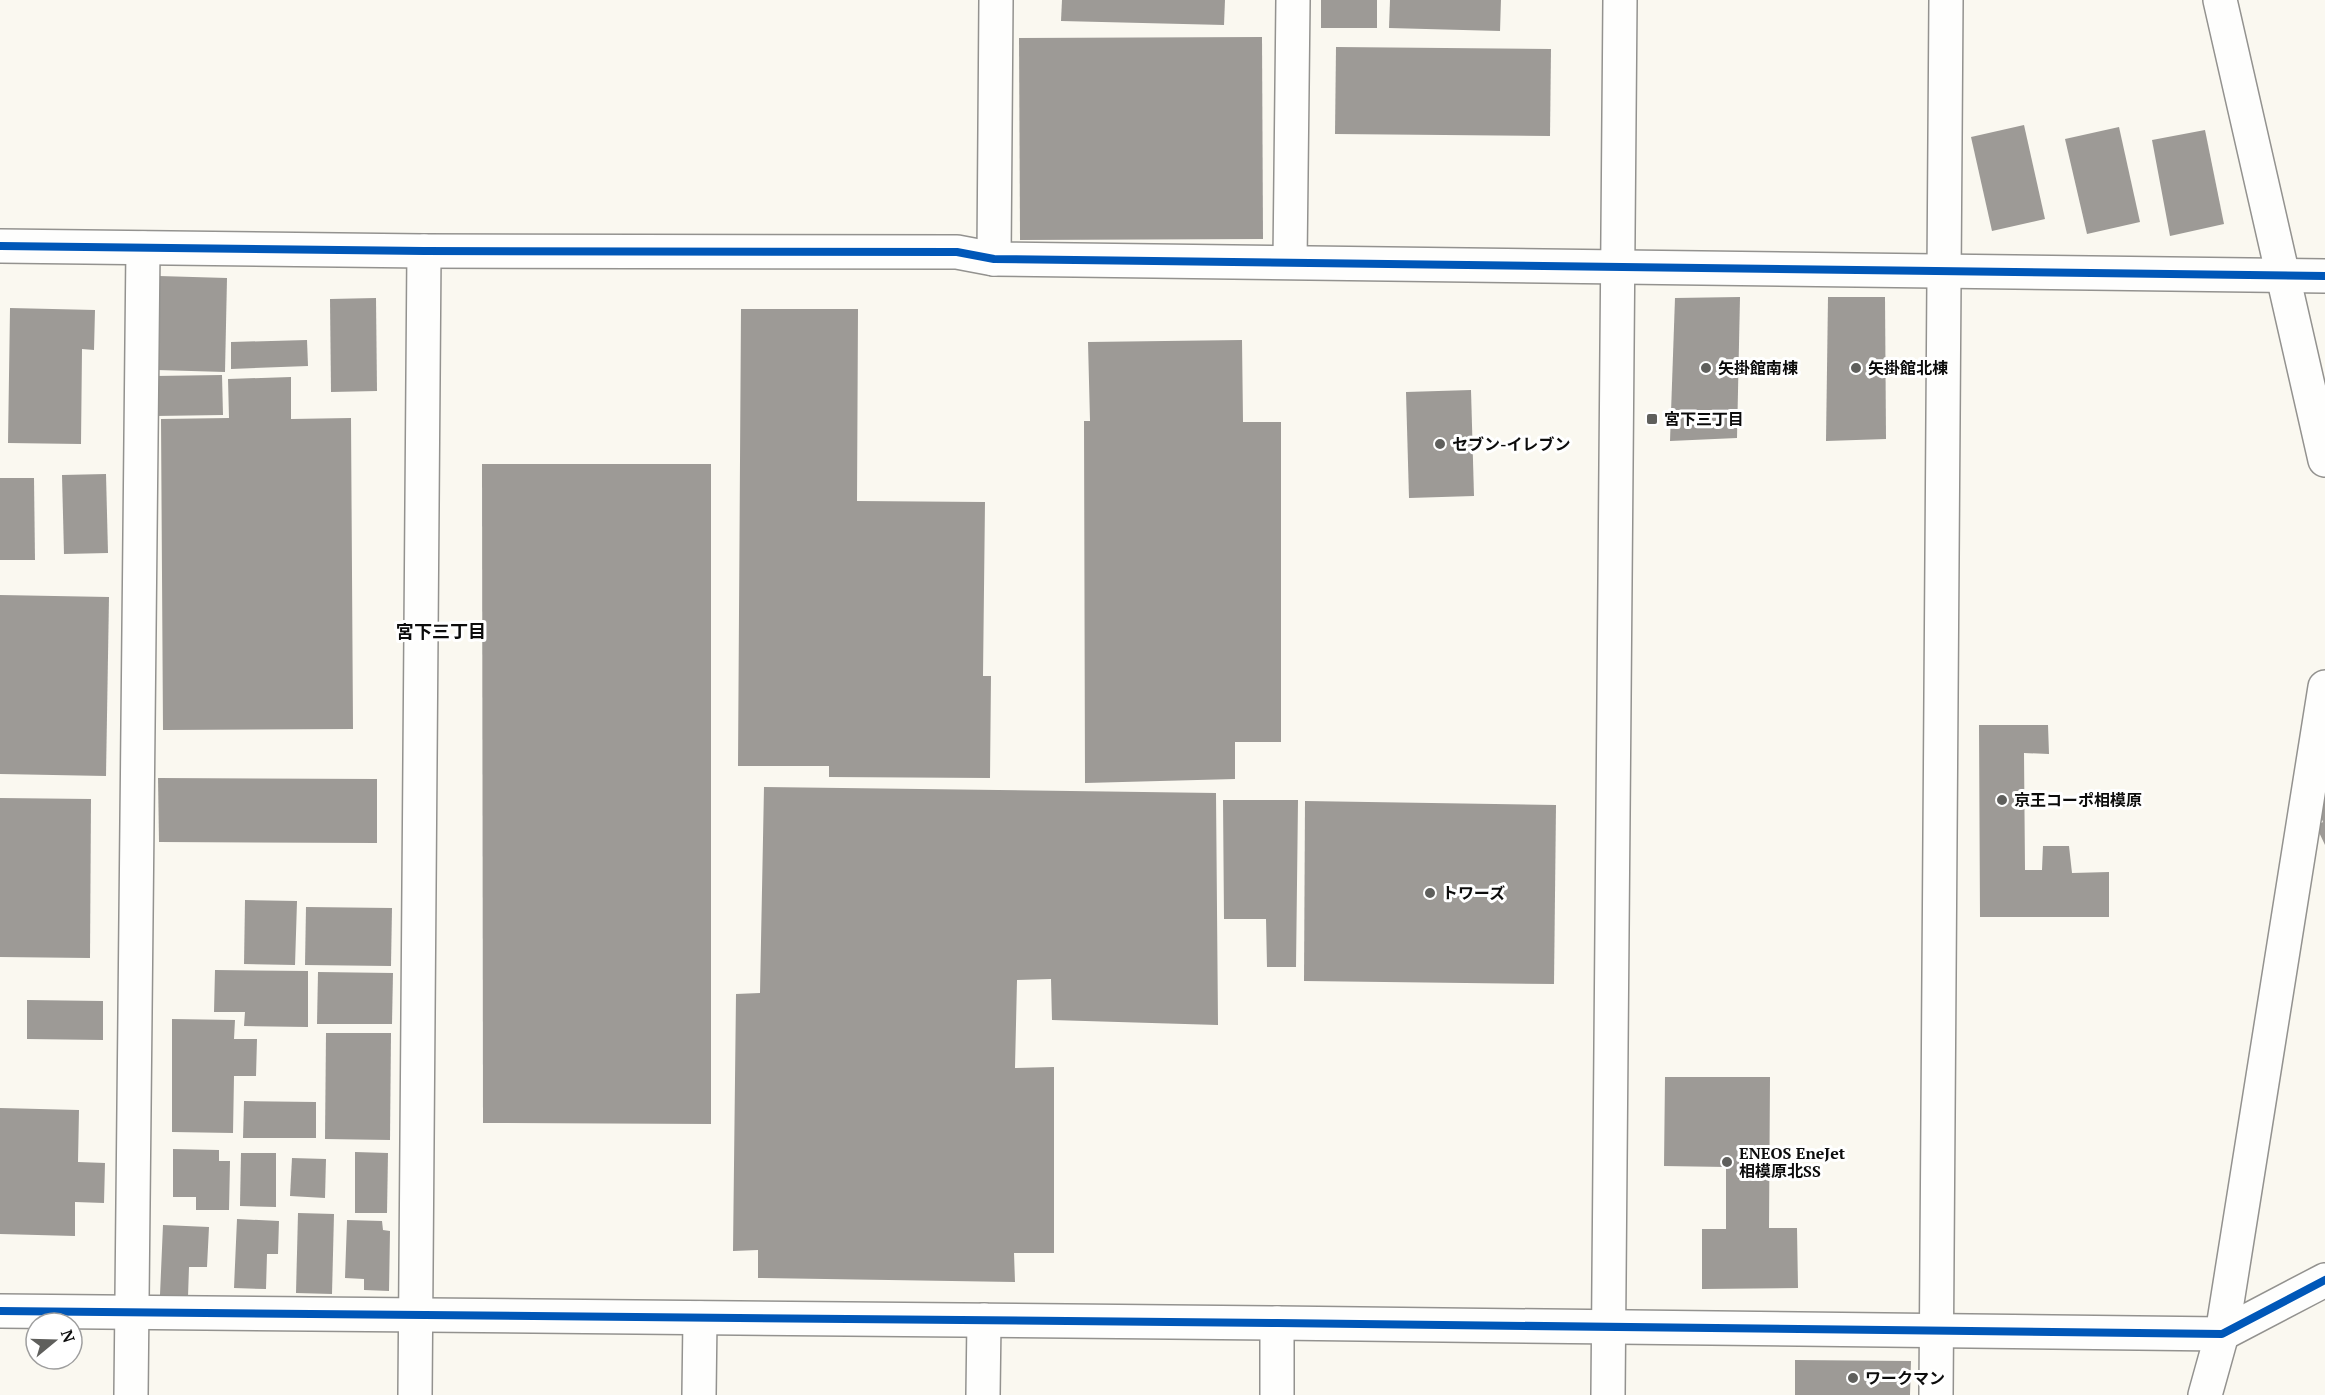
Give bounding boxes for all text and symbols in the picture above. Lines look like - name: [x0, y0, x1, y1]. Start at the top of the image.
- place label: 矢掛館南棟: [1718, 357, 1798, 379]
- place label: 矢掛館北棟: [1868, 357, 1948, 379]
- marker: 矢掛館南棟: [1699, 361, 1713, 375]
- marker: 矢掛館北棟: [1849, 361, 1863, 375]
- place label: 宮下三丁目: [1664, 408, 1744, 430]
- marker: 宮下三丁目: [1645, 412, 1659, 426]
- place label: セブン-イレブン: [1452, 433, 1571, 455]
- marker: セブン-イレブン: [1433, 437, 1447, 451]
- district label: 宮下三丁目: [396, 619, 486, 643]
- place label: 京王コーポ相模原: [2014, 789, 2142, 811]
- marker: 京王コーポ相模原: [1995, 793, 2009, 807]
- place label: トワーズ: [1442, 882, 1505, 904]
- marker: トワーズ: [1423, 886, 1437, 900]
- place label: ENEOS EneJet 相模原北SS: [1739, 1142, 1846, 1182]
- marker: ENEOS EneJet 相模原北SS: [1720, 1155, 1734, 1169]
- north arrow: [24, 1311, 84, 1371]
- text: N: [56, 1327, 81, 1345]
- place label: ワークマン: [1865, 1367, 1945, 1389]
- marker: ワークマン: [1846, 1371, 1860, 1385]

